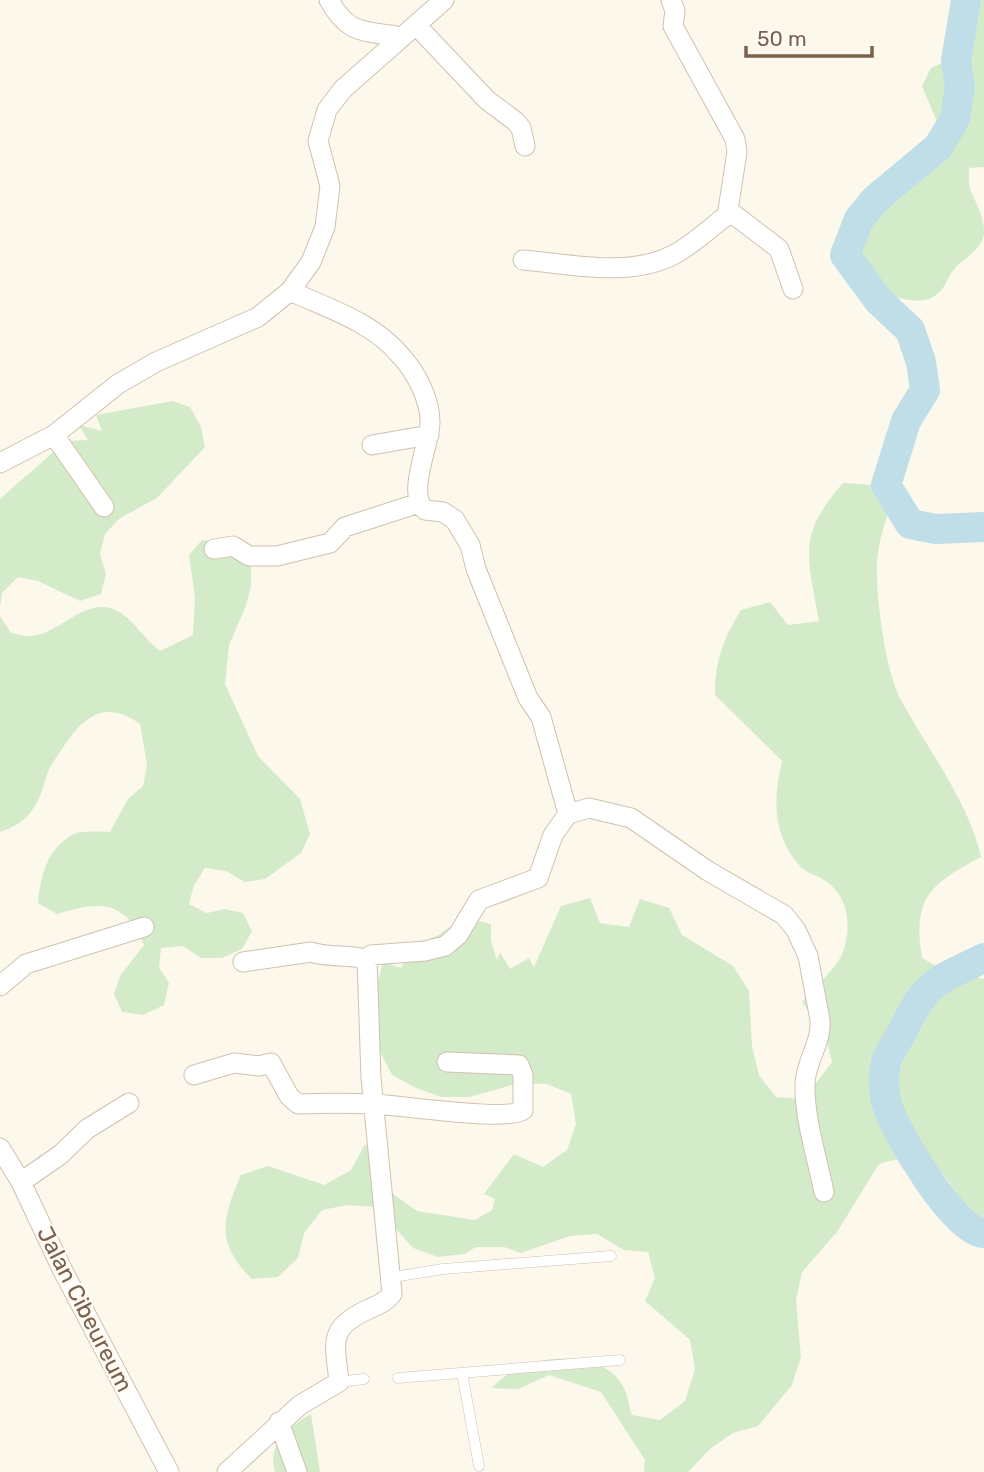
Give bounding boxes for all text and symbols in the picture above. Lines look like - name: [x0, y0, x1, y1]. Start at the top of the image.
- scale bar: [746, 14, 872, 58]
- text: 50 m: [757, 26, 807, 51]
- street label: Jalan Cibeureum: [31, 1222, 139, 1396]

